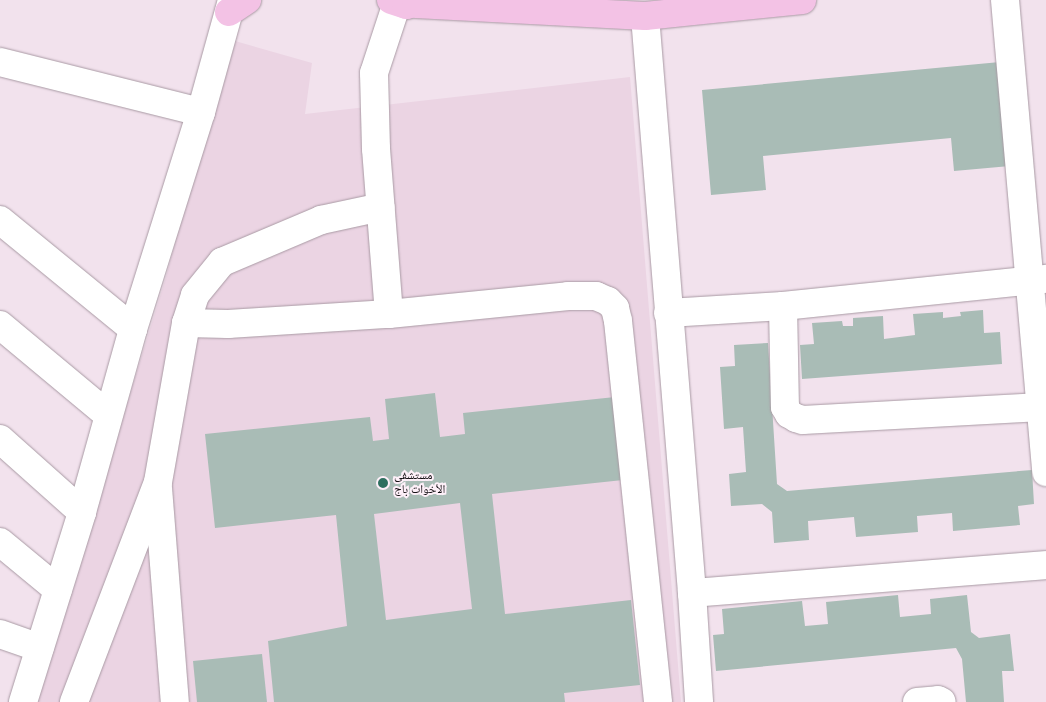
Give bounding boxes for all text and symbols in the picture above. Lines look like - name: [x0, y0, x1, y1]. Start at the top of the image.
- place label: مستشفى الأخوات باج: [394, 469, 445, 497]
- marker: مستشفى الأخوات باج: [376, 476, 390, 490]

